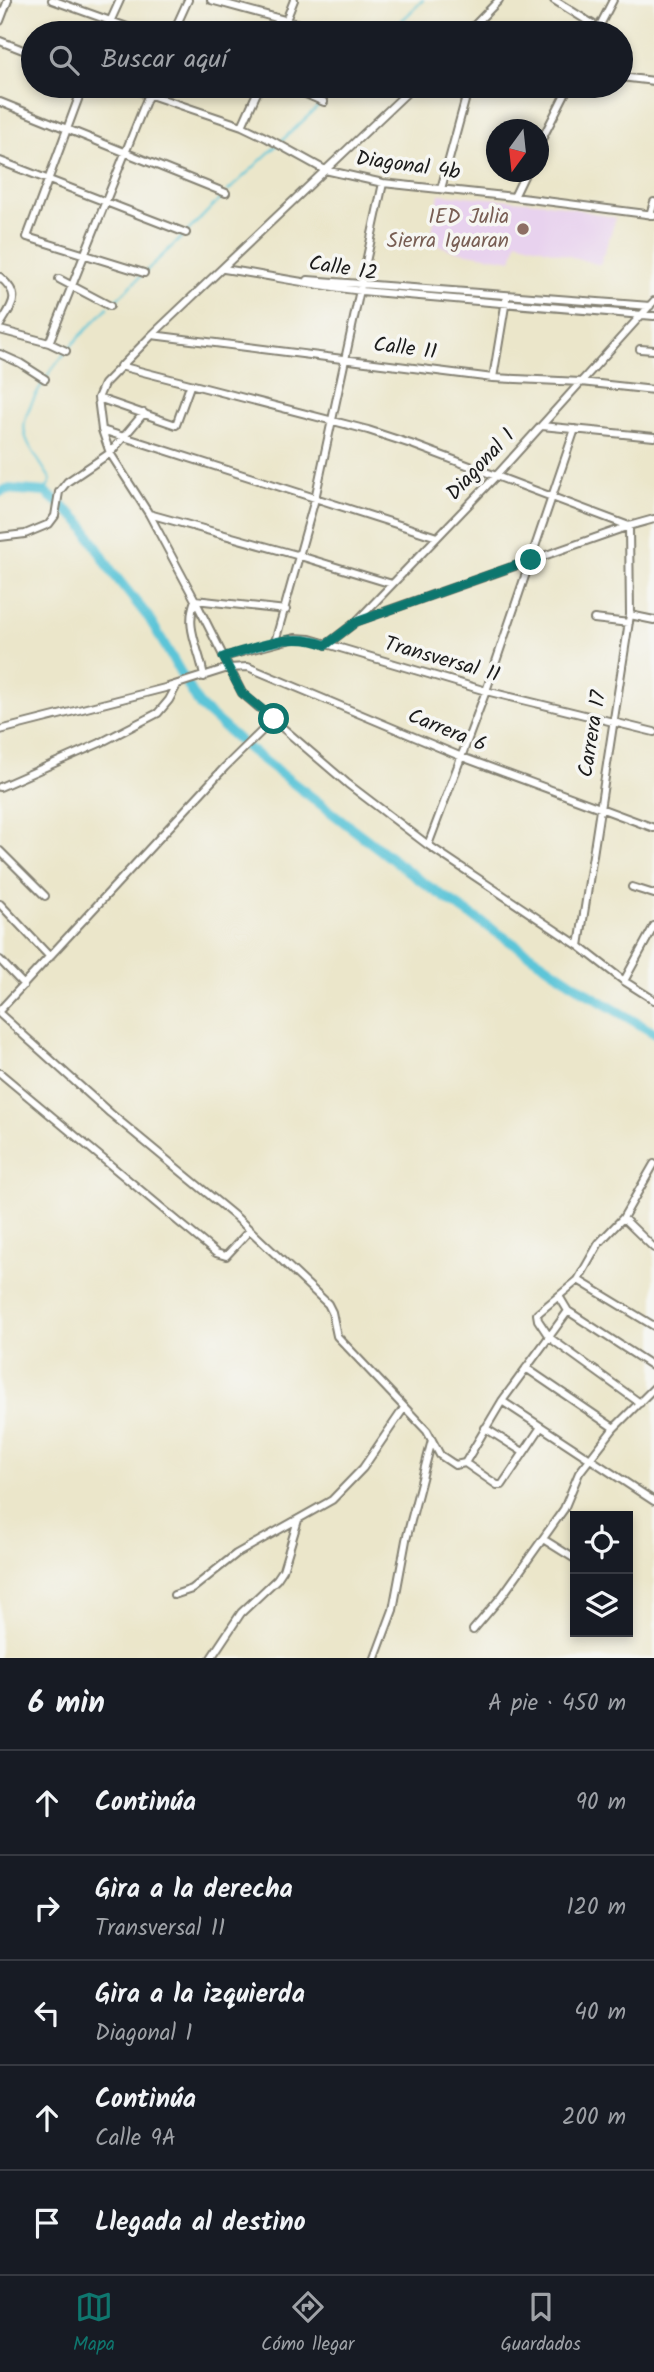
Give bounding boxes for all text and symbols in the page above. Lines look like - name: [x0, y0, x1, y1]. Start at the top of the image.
- search box: [21, 21, 633, 98]
- text: Buscar aquí: [101, 39, 227, 81]
- icon: search: [45, 41, 83, 79]
- north arrow: [486, 119, 549, 182]
- street label: Diagonal 4b: [354, 142, 462, 190]
- place label: IED Julia Sierra Iguaran: [387, 201, 509, 258]
- marker: IED Julia Sierra Iguaran: [515, 221, 531, 237]
- street label: Calle 12: [306, 247, 380, 291]
- street label: Calle 11: [371, 329, 439, 369]
- street label: Diagonal 1: [439, 421, 523, 509]
- route end: [515, 544, 546, 575]
- street label: Transversal 11: [380, 628, 504, 692]
- street label: Carrera 17: [570, 687, 616, 780]
- street label: Carrera 6: [402, 700, 492, 762]
- route start: [258, 703, 289, 734]
- map controls: [570, 1511, 633, 1637]
- button: locate: [570, 1511, 633, 1574]
- button: layers: [570, 1574, 633, 1637]
- text: 6 min: [28, 1680, 105, 1728]
- text: A pie · 450 m: [488, 1686, 626, 1722]
- text: Continúa: [95, 1782, 196, 1824]
- icon: ahead: [28, 1784, 66, 1822]
- text: 90 m: [576, 1785, 626, 1821]
- text: Gira a la derecha: [95, 1869, 293, 1911]
- icon: right: [28, 1889, 66, 1927]
- text: 120 m: [566, 1890, 626, 1926]
- text: Transversal 11: [95, 1911, 225, 1947]
- text: Gira a la izquierda: [95, 1974, 305, 2016]
- icon: left: [28, 1994, 66, 2032]
- text: 40 m: [574, 1995, 626, 2031]
- text: Diagonal 1: [95, 2016, 193, 2052]
- text: Continúa: [95, 2079, 196, 2121]
- icon: ahead: [28, 2099, 66, 2137]
- text: 200 m: [562, 2100, 626, 2136]
- text: Calle 9A: [95, 2121, 176, 2157]
- text: Llegada al destino: [95, 2202, 306, 2244]
- icon: arrive: [28, 2204, 66, 2242]
- tab: Mapa: [73, 2288, 115, 2360]
- tab: Cómo llegar: [261, 2288, 354, 2360]
- tab: Guardados: [500, 2288, 581, 2360]

